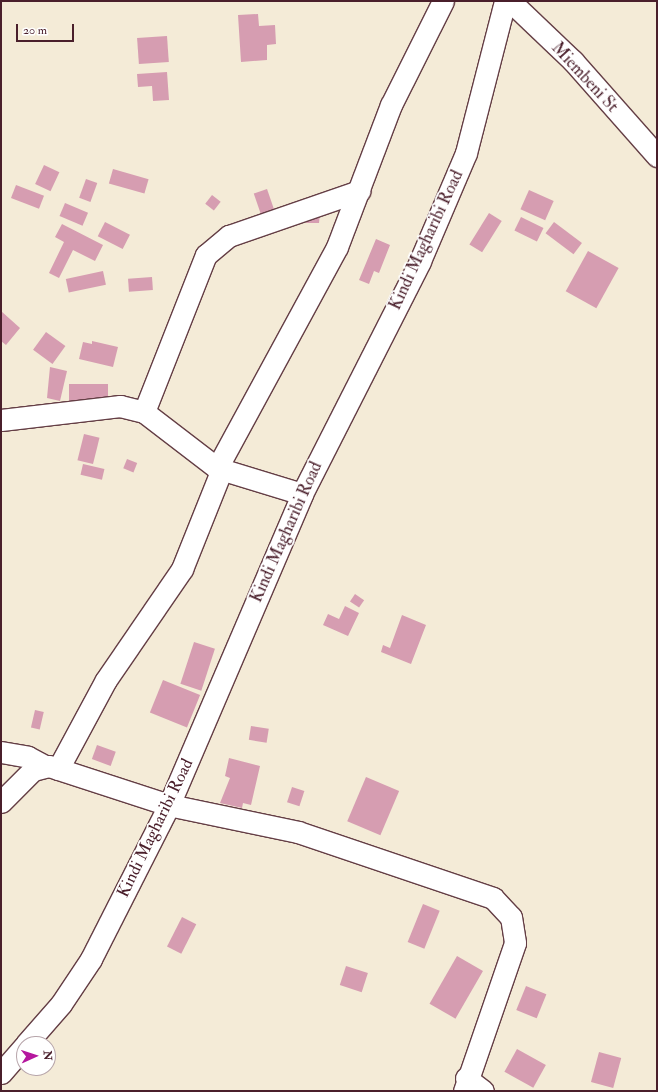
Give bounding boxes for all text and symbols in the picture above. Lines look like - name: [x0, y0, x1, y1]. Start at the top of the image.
- scale bar: [18, 16, 76, 42]
- text: 20 m: [23, 23, 47, 38]
- street label: Miembeni St: [547, 38, 623, 116]
- street label: Kindi Magharibi Road: [385, 167, 467, 313]
- street label: Kindi Magharibi Road: [246, 458, 326, 606]
- street label: Kindi Magharibi Road: [113, 755, 197, 901]
- north arrow: [16, 1036, 56, 1076]
- text: N: [41, 1050, 54, 1061]

